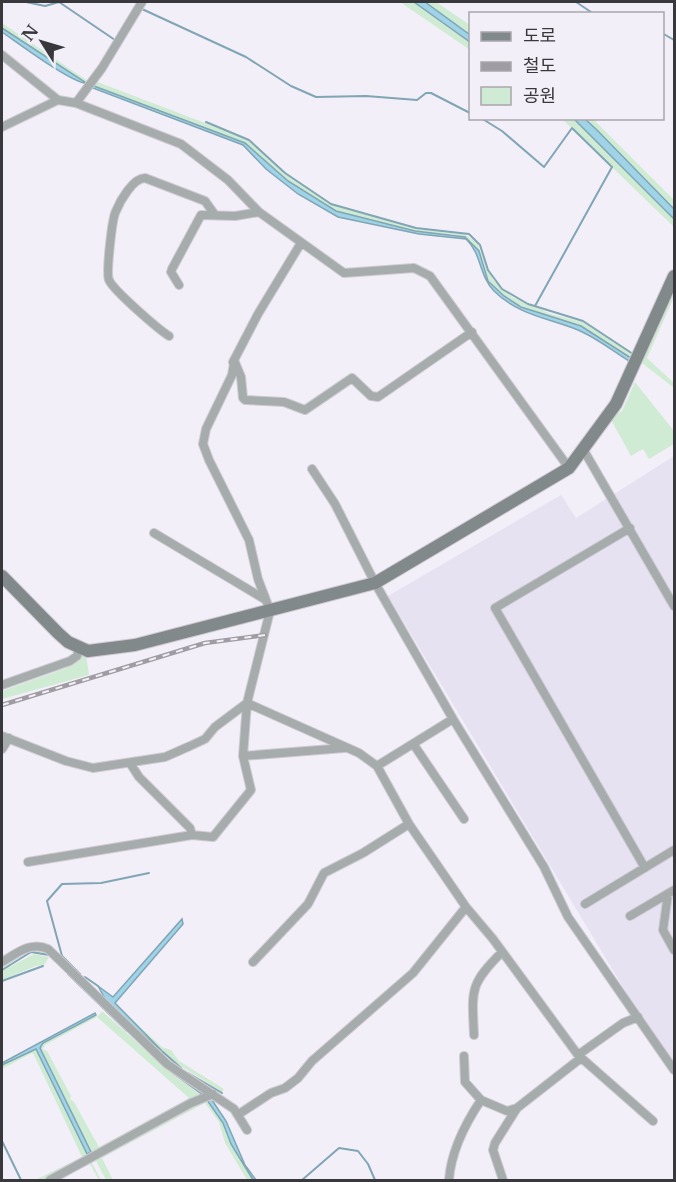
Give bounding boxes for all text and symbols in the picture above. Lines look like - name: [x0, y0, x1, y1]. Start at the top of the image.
- north arrow: [12, 12, 72, 72]
- legend: [469, 12, 664, 120]
- text: N: [18, 21, 43, 45]
- text: 도로: [523, 25, 556, 47]
- text: 철도: [523, 55, 556, 77]
- text: 공원: [523, 85, 556, 107]

